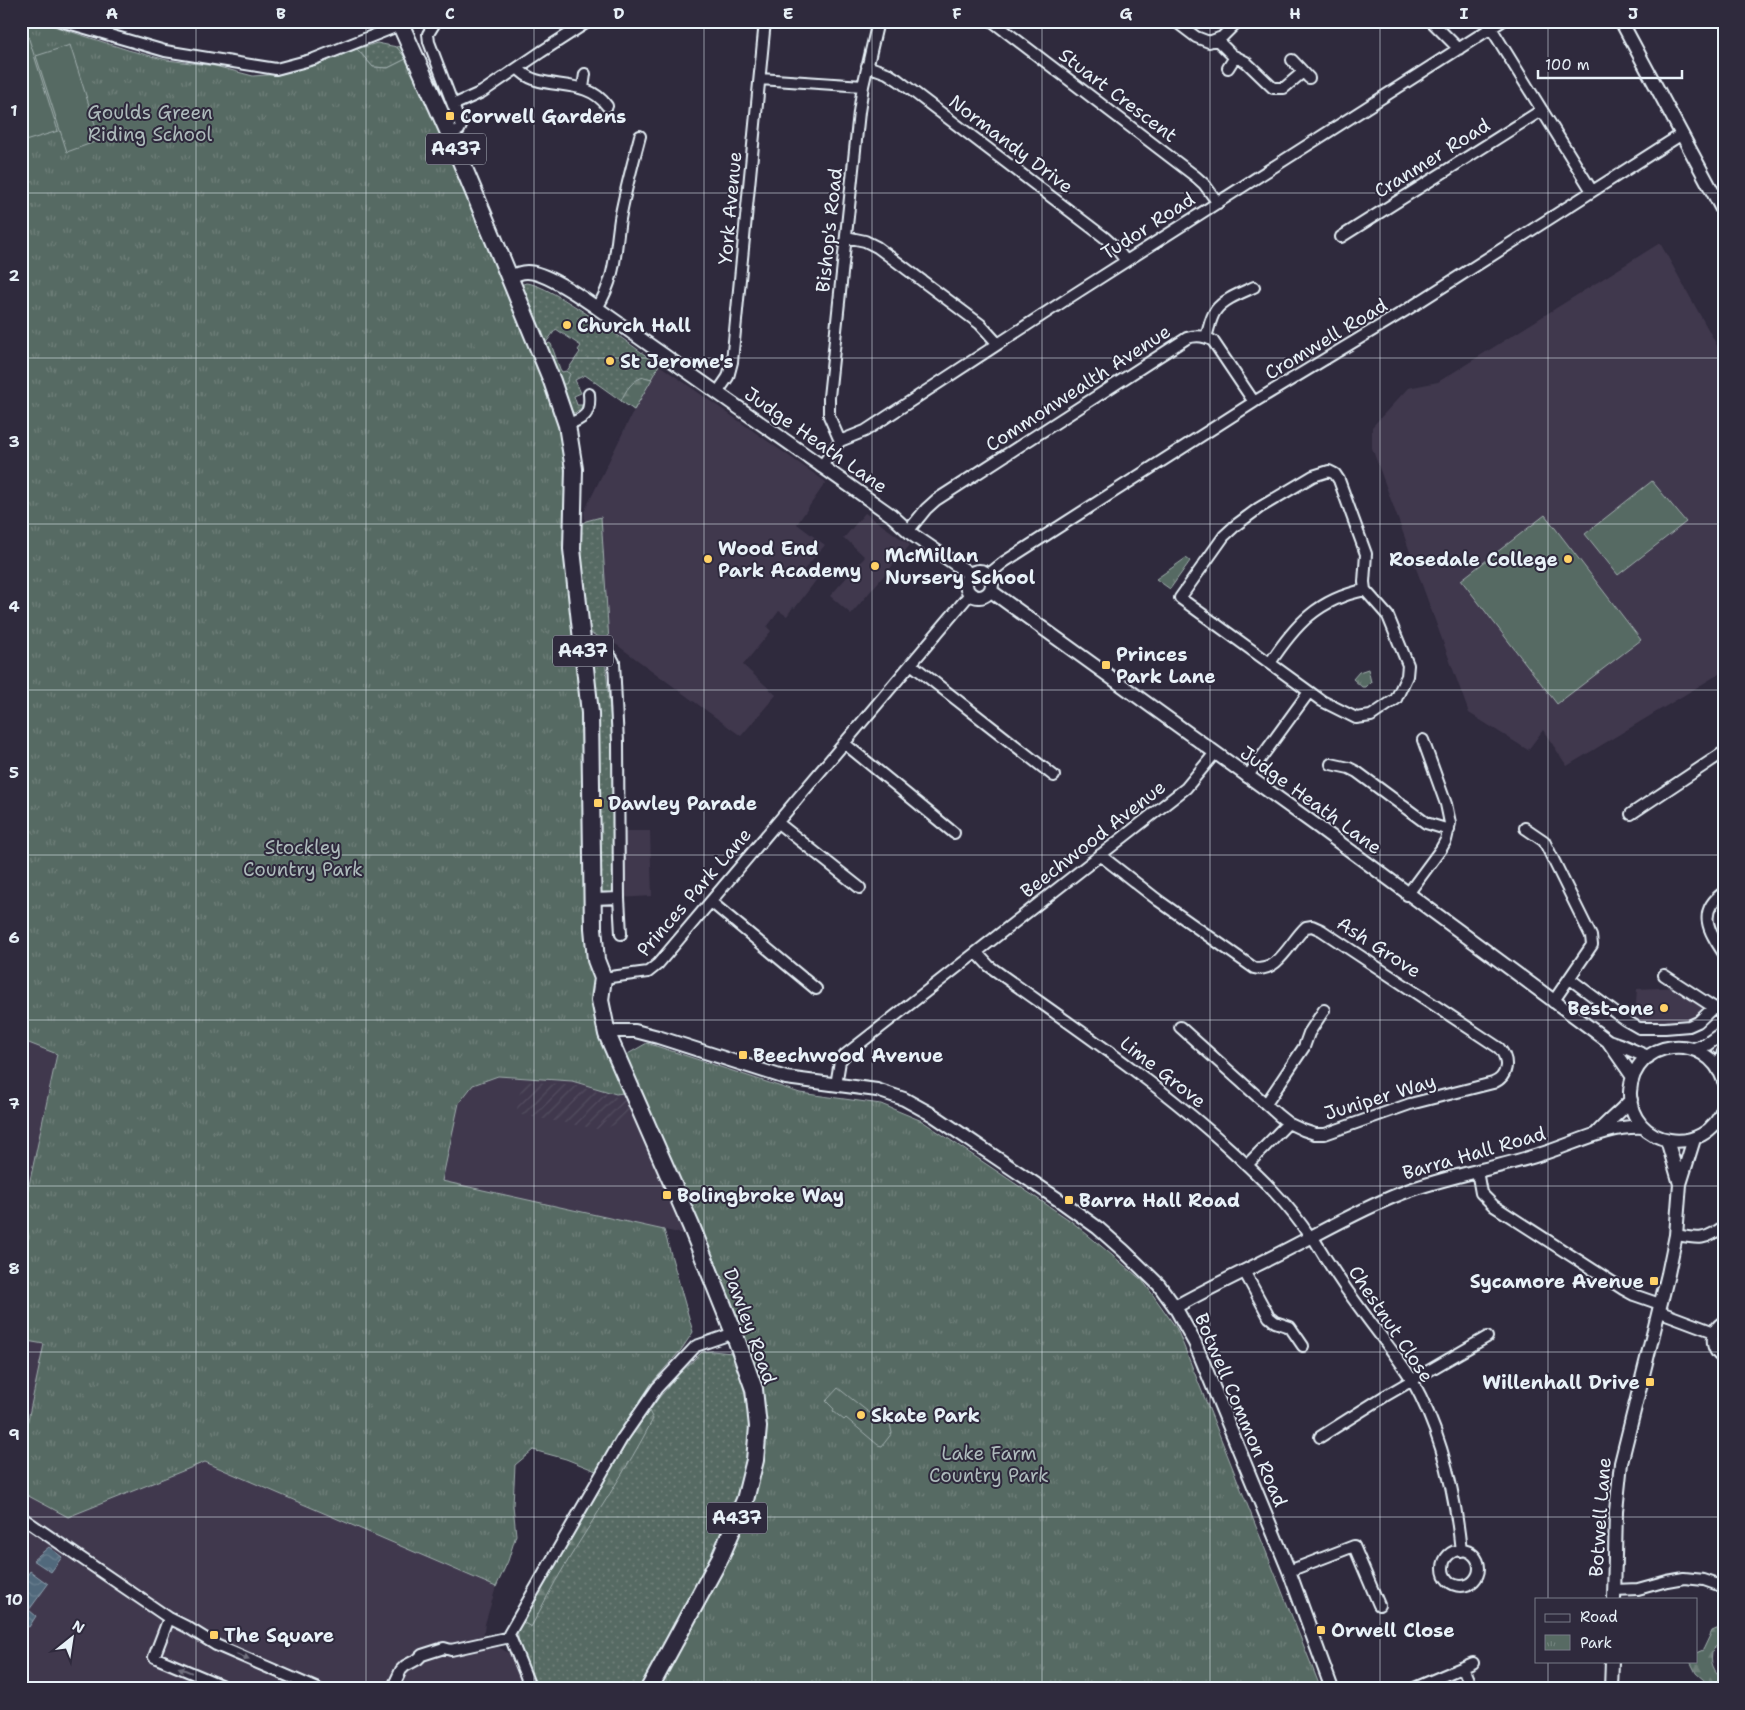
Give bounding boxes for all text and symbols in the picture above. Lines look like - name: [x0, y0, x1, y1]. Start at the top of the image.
- text: A: [106, 3, 118, 24]
- text: B: [276, 3, 286, 24]
- text: C: [445, 3, 455, 24]
- text: D: [613, 3, 625, 24]
- text: E: [783, 3, 793, 24]
- text: F: [952, 3, 962, 24]
- text: G: [1120, 3, 1133, 24]
- text: H: [1289, 3, 1301, 24]
- text: I: [1460, 3, 1469, 24]
- text: J: [1628, 3, 1638, 24]
- street label: Stuart Crescent: [1054, 42, 1182, 148]
- scale bar: [1538, 48, 1681, 80]
- text: 100 m: [1545, 55, 1590, 75]
- street label: Normandy Drive: [944, 89, 1078, 199]
- text: 1: [10, 100, 18, 121]
- park label: Goulds Green Riding School: [87, 100, 213, 147]
- place label: Corwell Gardens: [460, 104, 626, 129]
- marker: Corwell Gardens: [444, 110, 456, 122]
- street label: Cranmer Road: [1369, 112, 1495, 204]
- road number: A437: [426, 134, 486, 164]
- street label: York Avenue: [713, 150, 747, 266]
- street label: Bishop's Road: [810, 166, 848, 294]
- street label: Tudor Road: [1096, 186, 1200, 266]
- text: 2: [8, 265, 20, 286]
- street label: Cromwell Road: [1260, 292, 1392, 386]
- place label: Church Hall: [577, 313, 691, 338]
- marker: Church Hall: [561, 319, 573, 331]
- street label: Commonwealth Avenue: [981, 319, 1175, 457]
- place label: St Jerome's: [620, 349, 734, 374]
- marker: St Jerome's: [604, 355, 616, 367]
- street label: Judge Heath Lane: [739, 381, 893, 499]
- text: 3: [8, 431, 20, 452]
- place label: Wood End Park Academy: [718, 536, 861, 583]
- place label: McMillan Nursery School: [885, 543, 1036, 590]
- place label: Rosedale College: [1389, 547, 1558, 572]
- marker: Wood End Park Academy: [702, 553, 714, 565]
- marker: Rosedale College: [1562, 553, 1574, 565]
- marker: McMillan Nursery School: [869, 560, 881, 572]
- text: 4: [8, 596, 20, 617]
- road number: A437: [553, 636, 613, 666]
- place label: Princes Park Lane: [1116, 642, 1216, 689]
- marker: Princes Park Lane: [1100, 659, 1112, 671]
- street label: Judge Heath Lane: [1235, 740, 1387, 860]
- text: 5: [9, 762, 19, 783]
- street label: Beechwood Avenue: [1015, 774, 1171, 904]
- place label: Dawley Parade: [608, 791, 757, 816]
- marker: Dawley Parade: [592, 797, 604, 809]
- street label: Princes Park Lane: [631, 822, 757, 962]
- park label: Stockley Country Park: [243, 835, 363, 882]
- street label: Ash Grove: [1332, 911, 1426, 983]
- text: 6: [8, 927, 20, 948]
- place label: Best-one: [1567, 996, 1654, 1021]
- marker: Best-one: [1658, 1002, 1670, 1014]
- street label: Lime Grove: [1115, 1030, 1211, 1114]
- place label: Beechwood Avenue: [753, 1043, 943, 1068]
- marker: Beechwood Avenue: [737, 1049, 749, 1061]
- street label: Juniper Way: [1321, 1068, 1439, 1126]
- text: 7: [8, 1093, 20, 1114]
- street label: Barra Hall Road: [1399, 1121, 1549, 1185]
- place label: Bolingbroke Way: [677, 1183, 844, 1208]
- place label: Barra Hall Road: [1079, 1188, 1240, 1213]
- marker: Bolingbroke Way: [661, 1189, 673, 1201]
- marker: Barra Hall Road: [1063, 1194, 1075, 1206]
- text: 8: [8, 1258, 20, 1279]
- street label: Chestnut Close: [1343, 1261, 1439, 1387]
- street label: Dawley Road: [717, 1265, 783, 1387]
- place label: Sycamore Avenue: [1470, 1269, 1644, 1294]
- marker: Sycamore Avenue: [1648, 1275, 1660, 1287]
- street label: Botwell Common Road: [1189, 1309, 1293, 1511]
- place label: Willenhall Drive: [1482, 1370, 1640, 1395]
- marker: Willenhall Drive: [1644, 1376, 1656, 1388]
- place label: Skate Park: [871, 1403, 980, 1428]
- marker: Skate Park: [855, 1409, 867, 1421]
- text: 9: [8, 1424, 20, 1445]
- park label: Lake Farm Country Park: [929, 1441, 1049, 1488]
- street label: Botwell Lane: [1583, 1456, 1617, 1578]
- road number: A437: [707, 1502, 767, 1534]
- text: 10: [5, 1589, 23, 1610]
- legend: [1535, 1598, 1698, 1662]
- text: Road: [1580, 1607, 1618, 1627]
- north arrow: [48, 1612, 98, 1662]
- text: N: [69, 1616, 88, 1637]
- place label: Orwell Close: [1331, 1618, 1455, 1643]
- place label: The Square: [224, 1623, 334, 1648]
- marker: Orwell Close: [1315, 1624, 1327, 1636]
- marker: The Square: [208, 1629, 220, 1641]
- text: Park: [1580, 1633, 1612, 1653]
- one-way arrow: [236, 1653, 250, 1661]
- one-way arrow: [178, 1666, 192, 1674]

